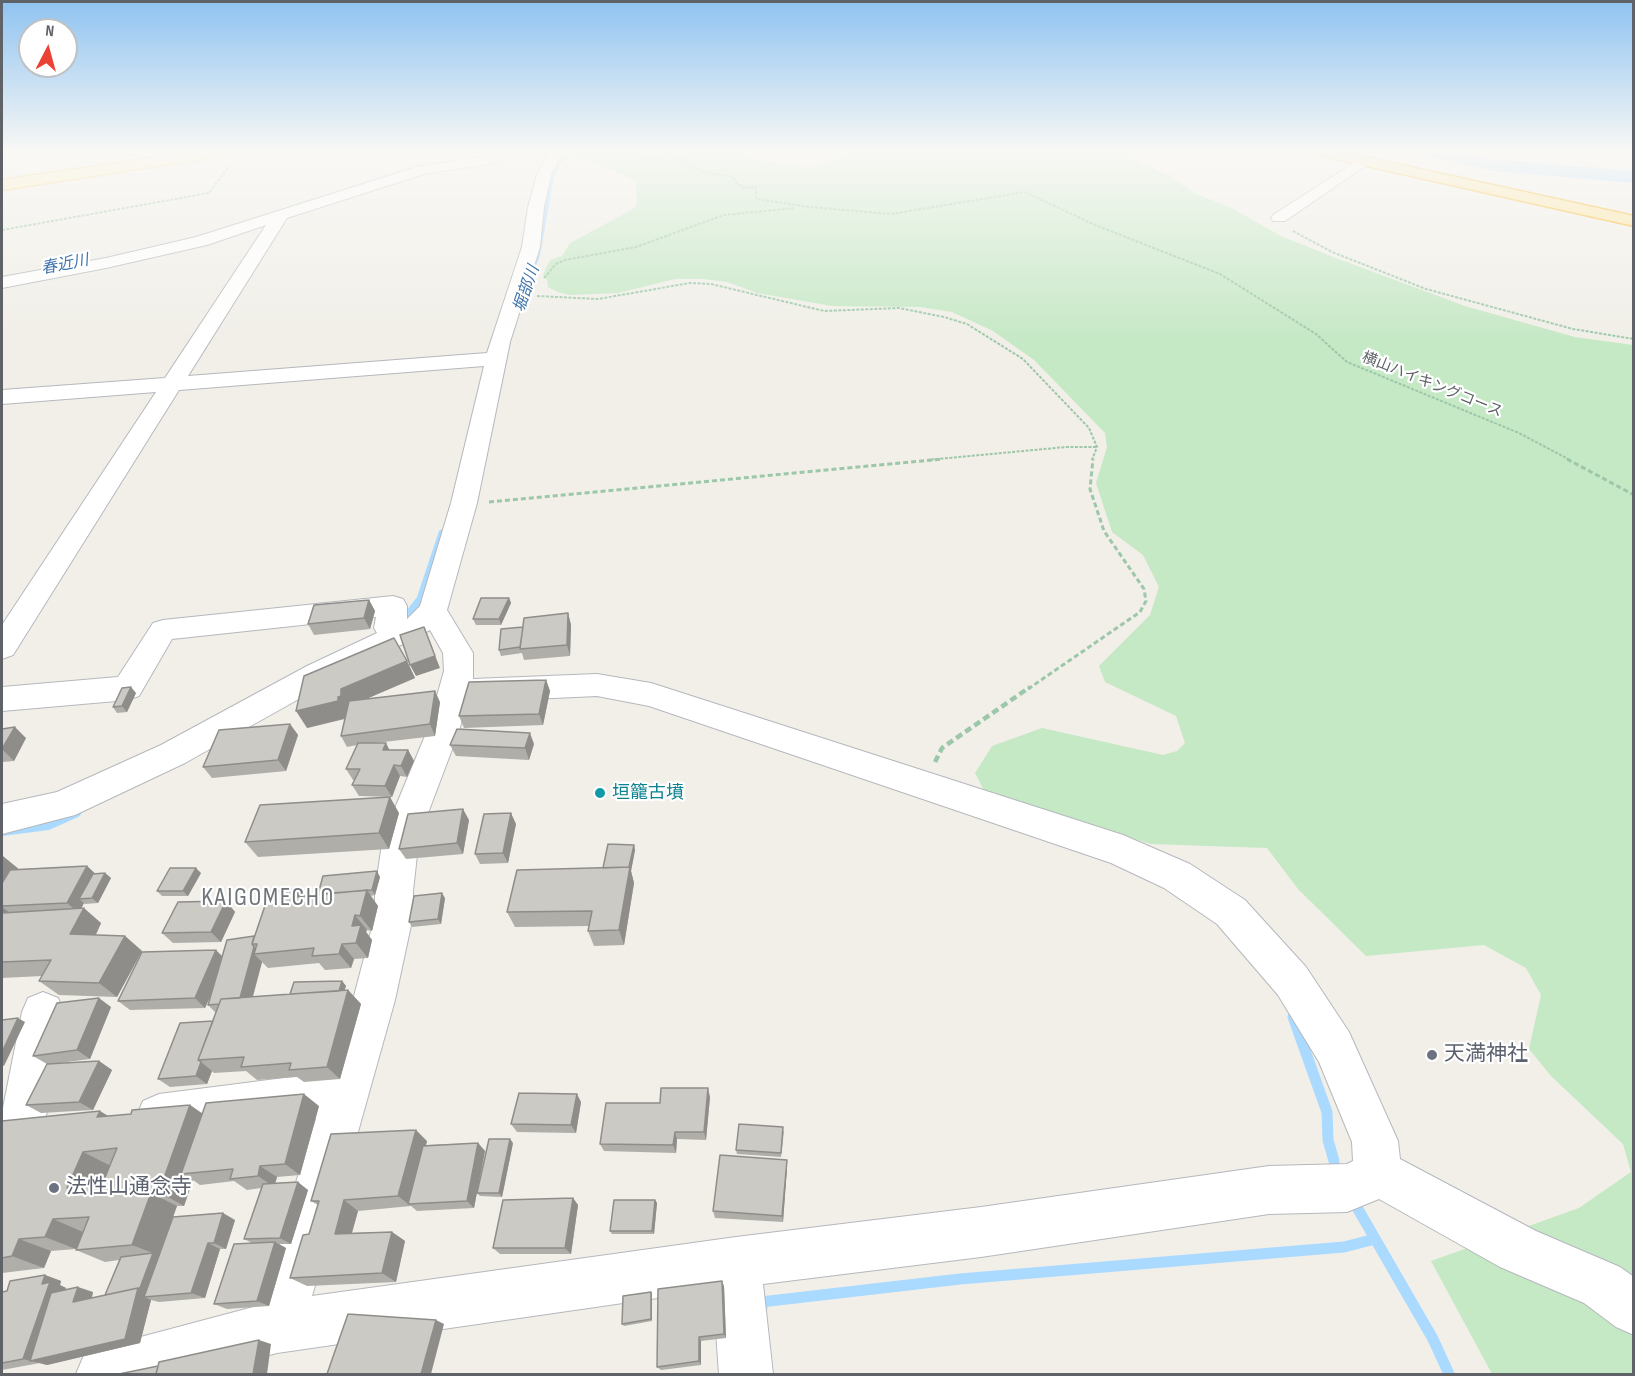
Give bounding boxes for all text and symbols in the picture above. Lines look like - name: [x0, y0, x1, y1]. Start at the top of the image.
- north arrow: [18, 18, 78, 78]
- text: N: [44, 22, 55, 41]
- water label: 春近川: [40, 251, 90, 279]
- water label: 堀部川: [510, 263, 544, 315]
- street label: 横山ハイキングコース: [1359, 349, 1505, 421]
- place label: 垣籠古墳: [612, 782, 684, 804]
- marker: 垣籠古墳: [593, 786, 607, 800]
- district label: KAIGOMECHO: [201, 882, 335, 914]
- place label: 天満神社: [1444, 1042, 1528, 1068]
- marker: 天満神社: [1425, 1048, 1439, 1062]
- place label: 法性山通念寺: [66, 1175, 192, 1201]
- marker: 法性山通念寺: [47, 1181, 61, 1195]

